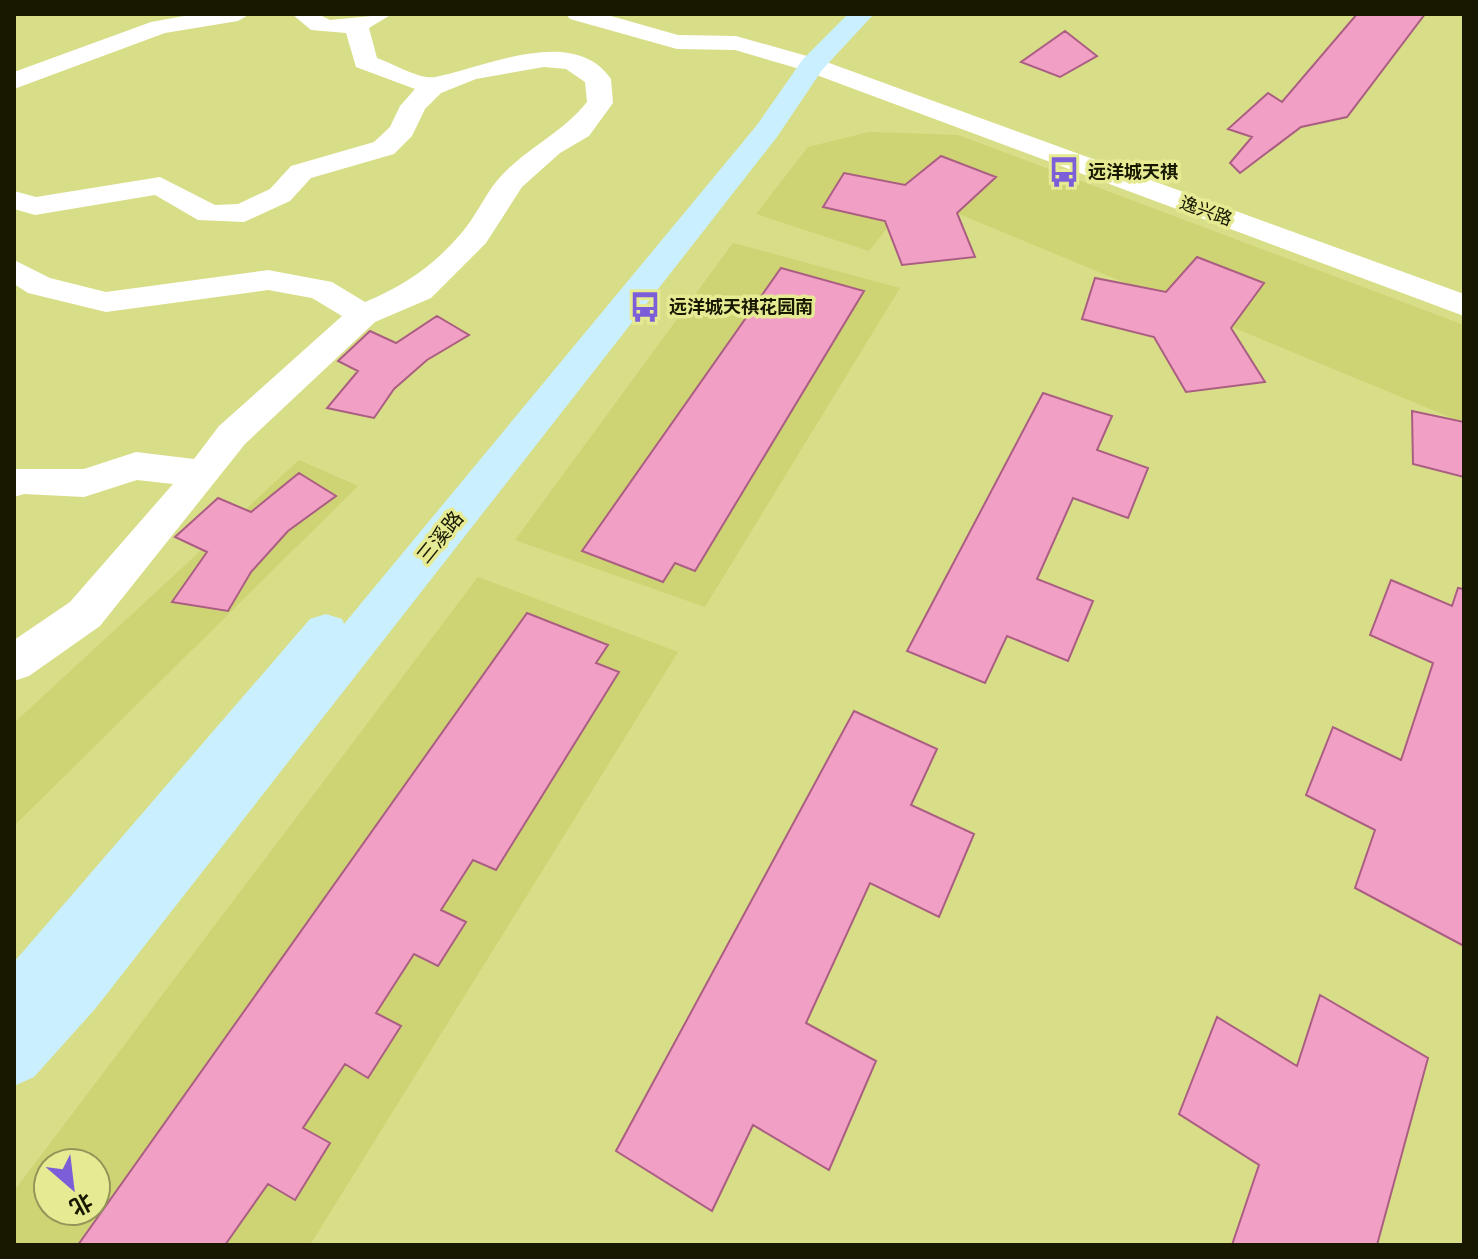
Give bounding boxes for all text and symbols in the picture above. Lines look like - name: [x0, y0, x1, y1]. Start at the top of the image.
- bus stop icon: 远洋城天祺: [1047, 155, 1081, 189]
- place label: 远洋城天祺: [1088, 160, 1178, 183]
- street label: 逸兴路: [1177, 190, 1235, 231]
- bus stop icon: 远洋城天祺花园南: [628, 290, 662, 324]
- place label: 远洋城天祺花园南: [669, 295, 813, 318]
- street label: 三溪路: [411, 506, 468, 568]
- north arrow: [32, 1147, 112, 1227]
- text: 北: [65, 1187, 98, 1222]

